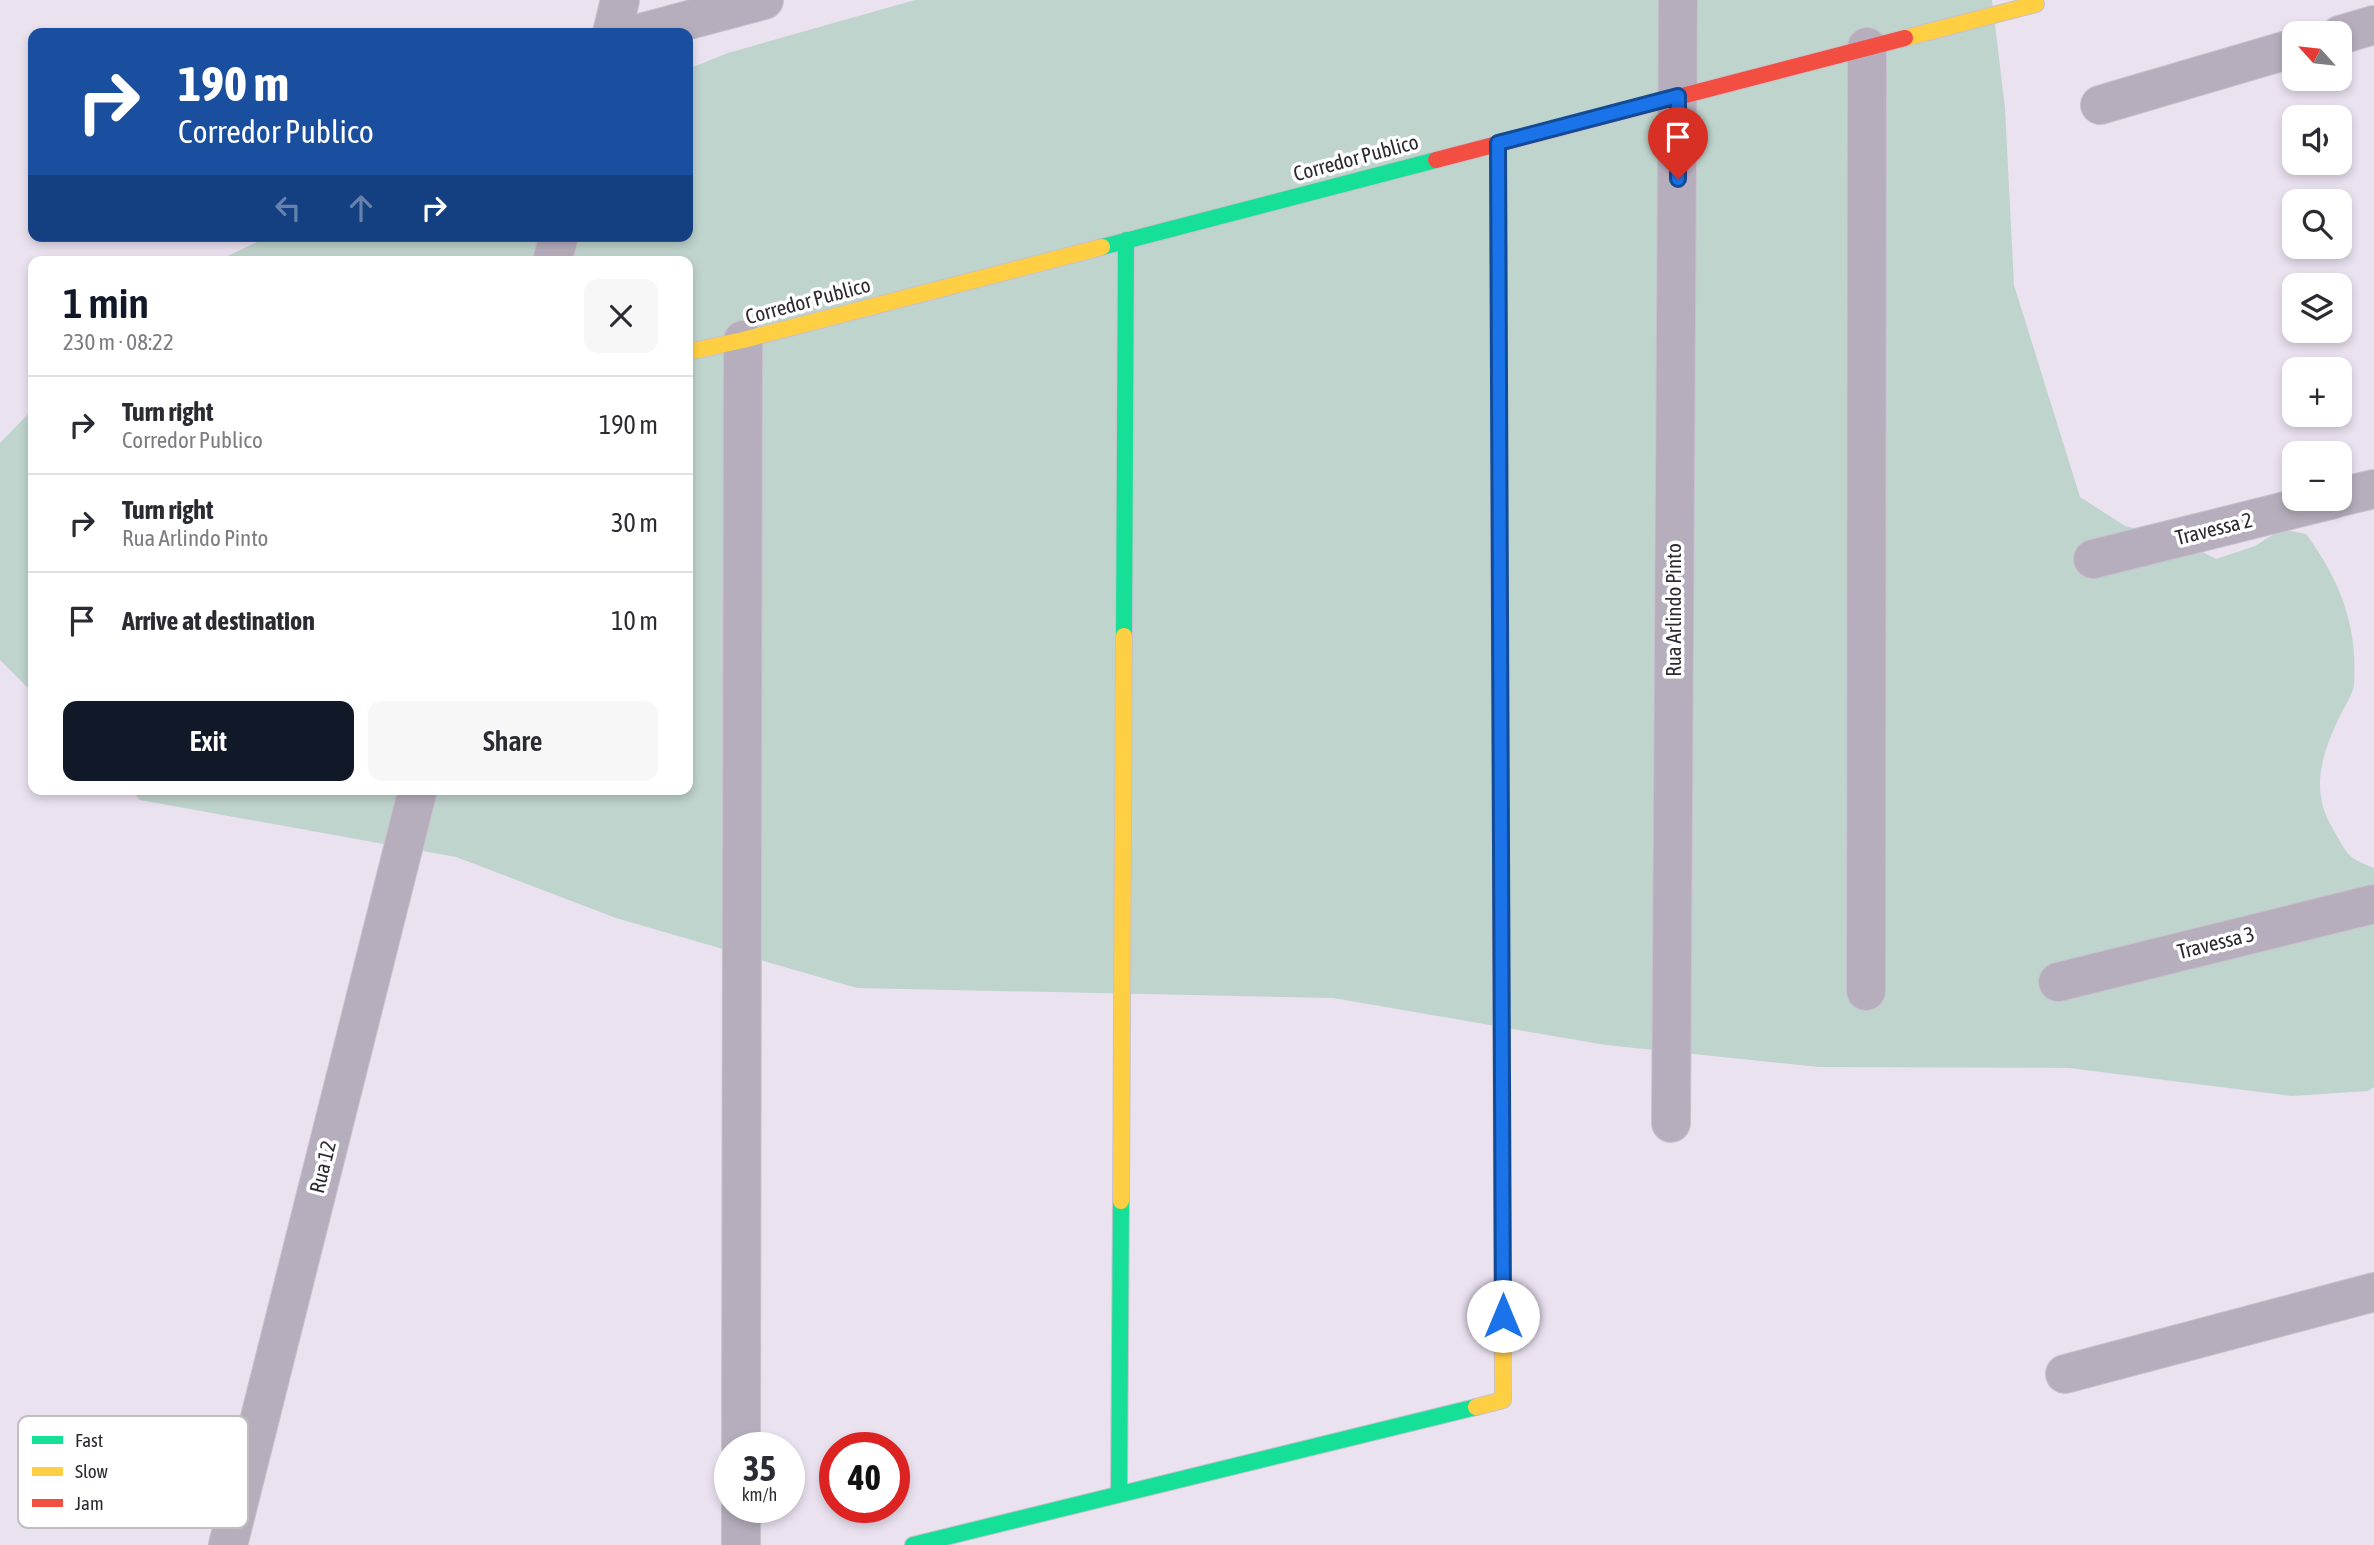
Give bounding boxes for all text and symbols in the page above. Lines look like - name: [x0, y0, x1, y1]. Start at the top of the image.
- north arrow: [2282, 21, 2352, 91]
- map controls: [2282, 21, 2352, 511]
- text: 190 m: [178, 55, 289, 111]
- icon: right: [63, 56, 154, 147]
- button: sound: [2282, 105, 2352, 175]
- pin: [1648, 107, 1708, 179]
- text: Corredor Publico: [178, 113, 374, 150]
- icon: arrive: [1659, 118, 1697, 156]
- street label: Corredor Publico: [1291, 129, 1421, 185]
- icon: left: [269, 189, 307, 227]
- icon: ahead: [342, 189, 380, 227]
- icon: right: [415, 189, 453, 227]
- button: search: [2282, 189, 2352, 259]
- street label: Corredor Publico: [743, 272, 873, 328]
- button: layers: [2282, 273, 2352, 343]
- text: 1 min: [63, 279, 149, 327]
- button: close: [584, 279, 658, 353]
- text: 230 m · 08:22: [63, 329, 174, 355]
- button: +: [2282, 357, 2352, 427]
- text: Turn right: [122, 397, 213, 427]
- icon: right: [63, 406, 101, 444]
- text: 190 m: [599, 410, 658, 440]
- text: Corredor Publico: [122, 427, 263, 453]
- button: −: [2282, 441, 2352, 511]
- text: Turn right: [122, 495, 213, 525]
- icon: right: [63, 504, 101, 542]
- street label: Travessa 2: [2173, 507, 2255, 549]
- text: 30 m: [611, 508, 658, 538]
- text: Rua Arlindo Pinto: [122, 525, 268, 551]
- street label: Rua Arlindo Pinto: [1661, 543, 1685, 677]
- icon: arrive: [63, 602, 101, 640]
- text: Arrive at destination: [122, 606, 315, 636]
- text: 10 m: [611, 606, 658, 636]
- button: Exit: [63, 701, 354, 781]
- button: Share: [368, 701, 658, 781]
- street label: Travessa 3: [2175, 921, 2257, 963]
- street label: Rua 12: [304, 1138, 340, 1195]
- position arrow: [1466, 1279, 1540, 1353]
- legend: [18, 1416, 248, 1528]
- text: Fast: [75, 1429, 103, 1451]
- speed limit sign: 40: [819, 1432, 910, 1523]
- text: 35: [743, 1448, 776, 1488]
- text: Slow: [75, 1460, 109, 1482]
- text: km/h: [742, 1484, 777, 1505]
- text: Jam: [75, 1492, 104, 1514]

